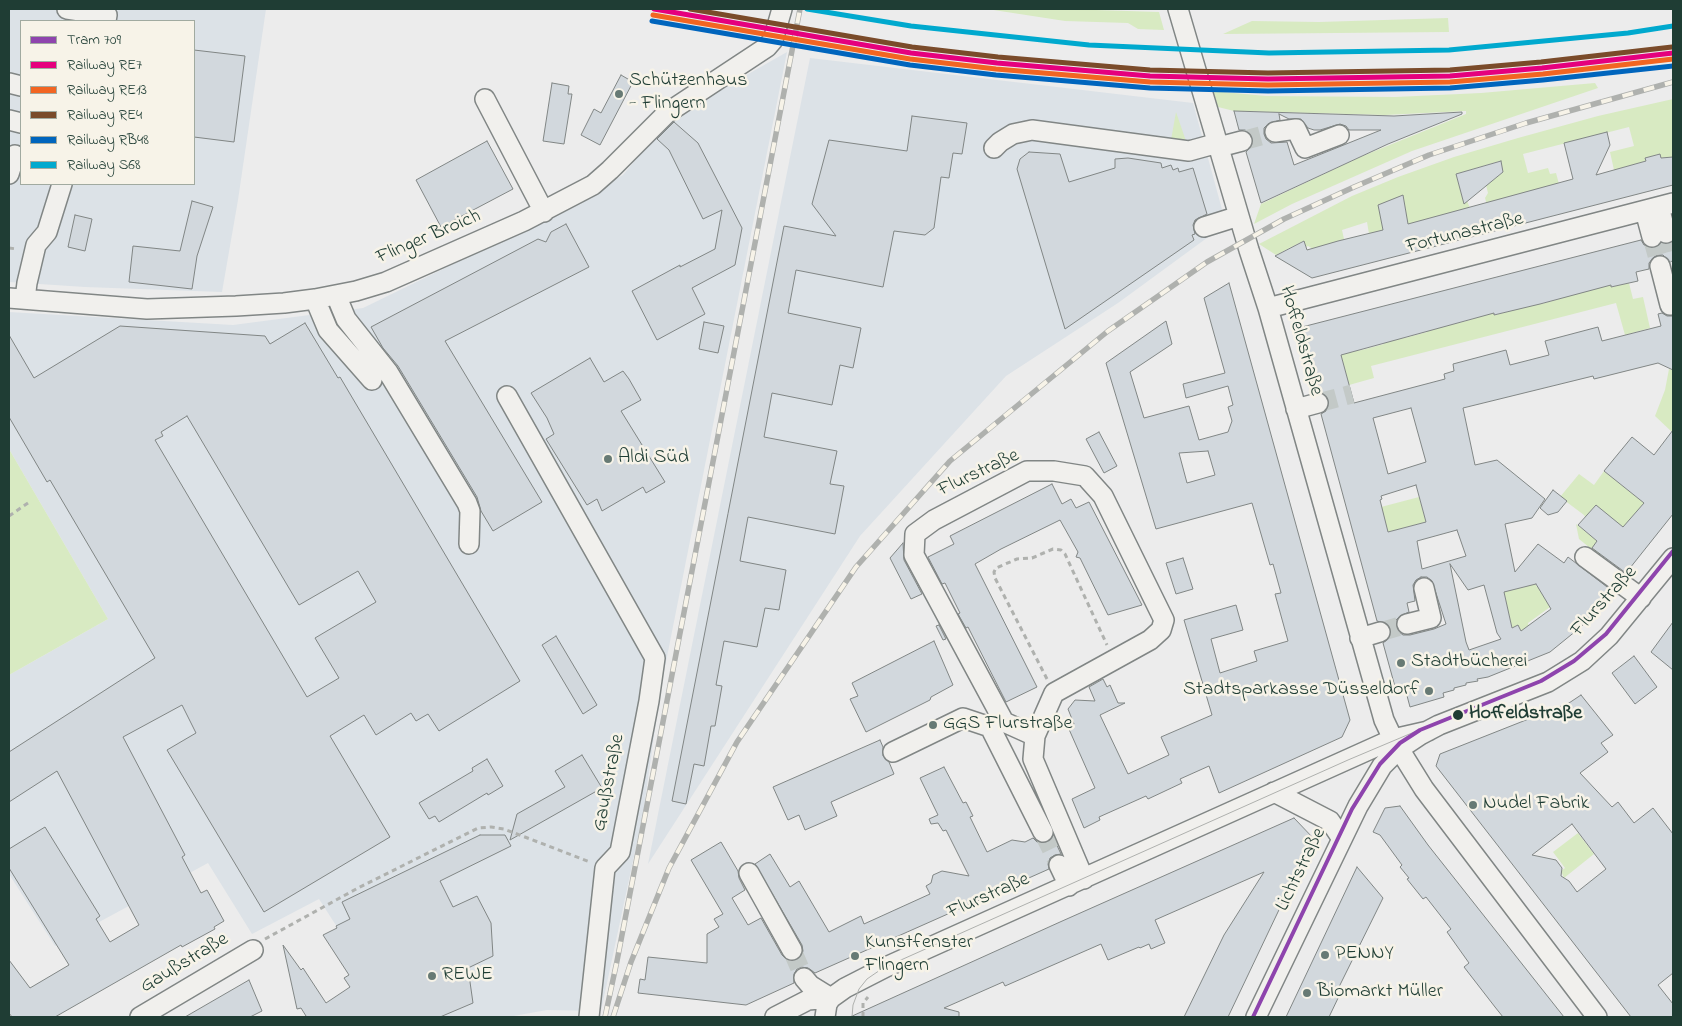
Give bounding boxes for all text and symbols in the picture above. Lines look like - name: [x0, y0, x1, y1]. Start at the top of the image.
- legend: [20, 20, 195, 185]
- text: Tram 709: [67, 29, 121, 51]
- text: Railway RE7: [67, 54, 142, 76]
- place label: Schützenhaus - Flingern: [629, 70, 747, 117]
- text: Railway RE13: [67, 79, 147, 101]
- marker: Schützenhaus - Flingern: [613, 88, 625, 100]
- text: Railway RE4: [67, 104, 142, 126]
- text: Railway RB48: [67, 129, 149, 151]
- text: Railway S68: [67, 154, 141, 176]
- street label: Flinger Broich: [373, 205, 485, 271]
- street label: Fortunastraße: [1404, 208, 1526, 260]
- street label: Hoffeldstraße: [1273, 283, 1327, 399]
- street label: Flurstraße: [934, 445, 1024, 503]
- place label: Aldi Süd: [618, 447, 689, 471]
- marker: Aldi Süd: [602, 453, 614, 465]
- street label: Flurstraße: [1567, 562, 1643, 642]
- place label: Stadtbücherei: [1411, 651, 1527, 675]
- marker: Stadtbücherei: [1395, 657, 1407, 669]
- place label: Stadtsparkasse Düsseldorf: [1183, 679, 1419, 703]
- marker: Stadtsparkasse Düsseldorf: [1423, 685, 1435, 697]
- place label: Hoffeldstraße: [1469, 703, 1582, 727]
- marker: Hoffeldstraße: [1451, 708, 1465, 722]
- place label: GGS Flurstraße: [943, 713, 1073, 737]
- marker: GGS Flurstraße: [927, 719, 939, 731]
- street label: Gaußstraße: [589, 732, 631, 834]
- place label: Nudel Fabrik: [1483, 793, 1589, 817]
- marker: Nudel Fabrik: [1467, 799, 1479, 811]
- street label: Lichtstraße: [1272, 825, 1332, 915]
- street label: Flurstraße: [944, 868, 1034, 926]
- street label: Gaußstraße: [137, 928, 233, 1000]
- place label: Kunstfenster Flingern: [865, 932, 973, 979]
- place label: PENNY: [1335, 943, 1394, 967]
- marker: PENNY: [1319, 949, 1331, 961]
- marker: Kunstfenster Flingern: [849, 950, 861, 962]
- place label: REWE: [442, 964, 493, 988]
- marker: REWE: [426, 970, 438, 982]
- place label: Biomarkt Müller: [1317, 981, 1443, 1005]
- marker: Biomarkt Müller: [1301, 987, 1313, 999]

